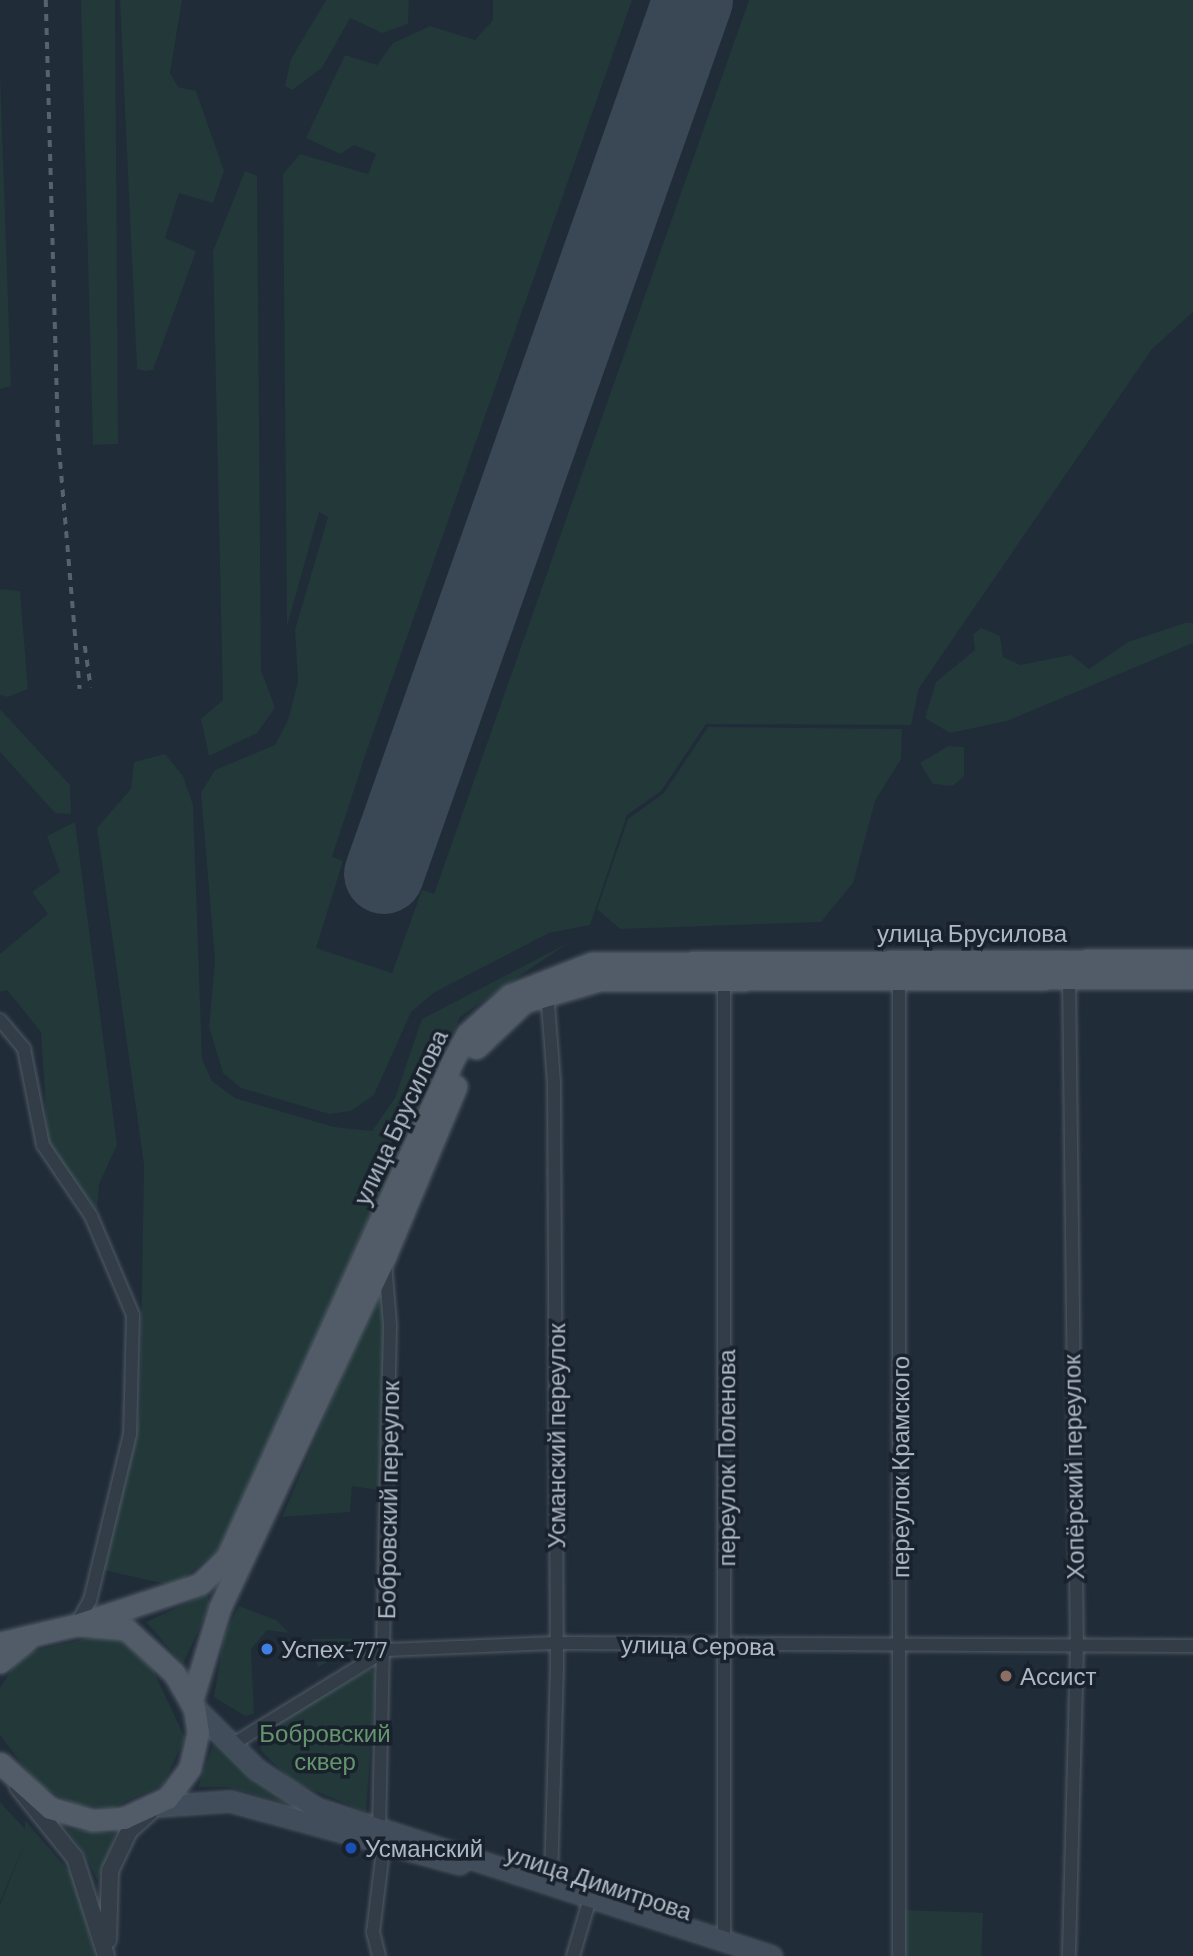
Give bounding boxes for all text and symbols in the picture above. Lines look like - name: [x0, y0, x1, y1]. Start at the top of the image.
- street label: улица Брусилова: [877, 919, 1067, 947]
- street label: улица Брусилова: [347, 1025, 453, 1209]
- street label: Усманский переулок: [542, 1323, 570, 1549]
- street label: переулок Поленова: [712, 1349, 740, 1567]
- street label: Хопёрский переулок: [1057, 1354, 1089, 1580]
- street label: переулок Крамского: [886, 1356, 914, 1578]
- street label: Бобровский переулок: [372, 1381, 404, 1619]
- street label: улица Серова: [621, 1629, 775, 1661]
- place label: Успех-777: [281, 1635, 387, 1663]
- marker: Успех-777: [259, 1641, 275, 1657]
- place label: Ассист: [1020, 1662, 1096, 1690]
- marker: Ассист: [998, 1668, 1014, 1684]
- park label: Бобровский сквер: [259, 1719, 391, 1775]
- place label: Усманский: [365, 1834, 483, 1862]
- street label: улица Димитрова: [502, 1838, 696, 1926]
- marker: Усманский: [343, 1840, 359, 1856]

